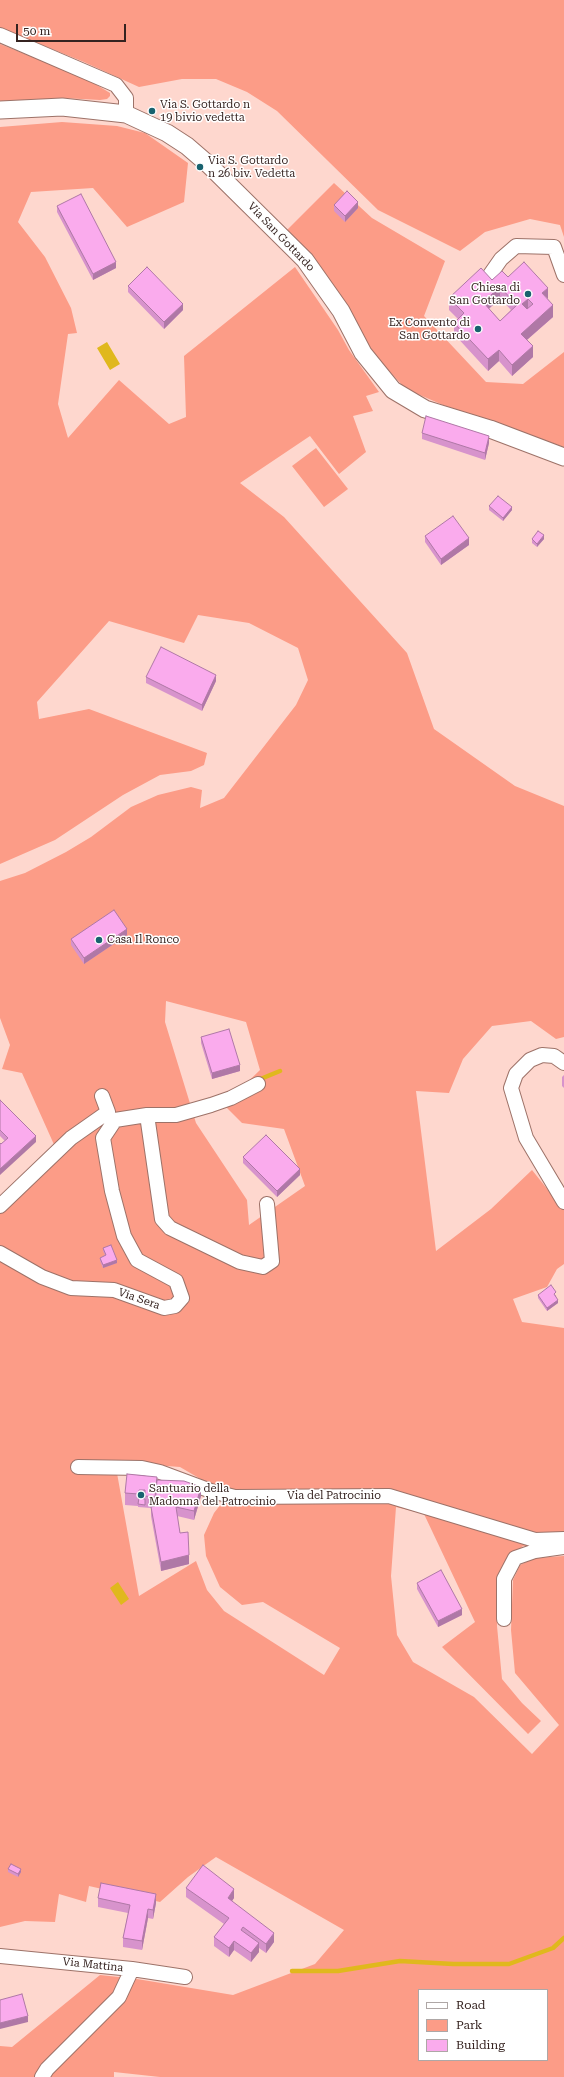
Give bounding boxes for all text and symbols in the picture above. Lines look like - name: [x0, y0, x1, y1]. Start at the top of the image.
- scale bar: [18, 16, 128, 42]
- text: 50 m: [23, 24, 50, 38]
- place label: Via S. Gottardo n 19 bivio vedetta: [160, 98, 250, 124]
- marker: Via S. Gottardo n 19 bivio vedetta: [147, 106, 157, 116]
- place label: Via S. Gottardo n 26 biv. Vedetta: [208, 154, 295, 180]
- marker: Via S. Gottardo n 26 biv. Vedetta: [195, 162, 205, 172]
- street label: Via San Gottardo: [245, 200, 317, 274]
- place label: Chiesa di San Gottardo: [449, 281, 520, 307]
- marker: Chiesa di San Gottardo: [523, 289, 533, 299]
- place label: Ex Convento di San Gottardo: [389, 316, 470, 342]
- marker: Ex Convento di San Gottardo: [473, 324, 483, 334]
- place label: Casa Il Ronco: [107, 933, 179, 947]
- marker: Casa Il Ronco: [94, 935, 104, 945]
- street label: Via Sera: [116, 1286, 162, 1312]
- place label: Santuario della Madonna del Patrocinio: [149, 1482, 276, 1508]
- street label: Via del Patrocinio: [287, 1489, 381, 1503]
- marker: Santuario della Madonna del Patrocinio: [136, 1490, 146, 1500]
- street label: Via Mattina: [62, 1955, 124, 1975]
- legend: [418, 1989, 548, 2061]
- text: Road: [456, 1998, 485, 2012]
- text: Park: [456, 2018, 482, 2032]
- text: Building: [456, 2038, 505, 2052]

